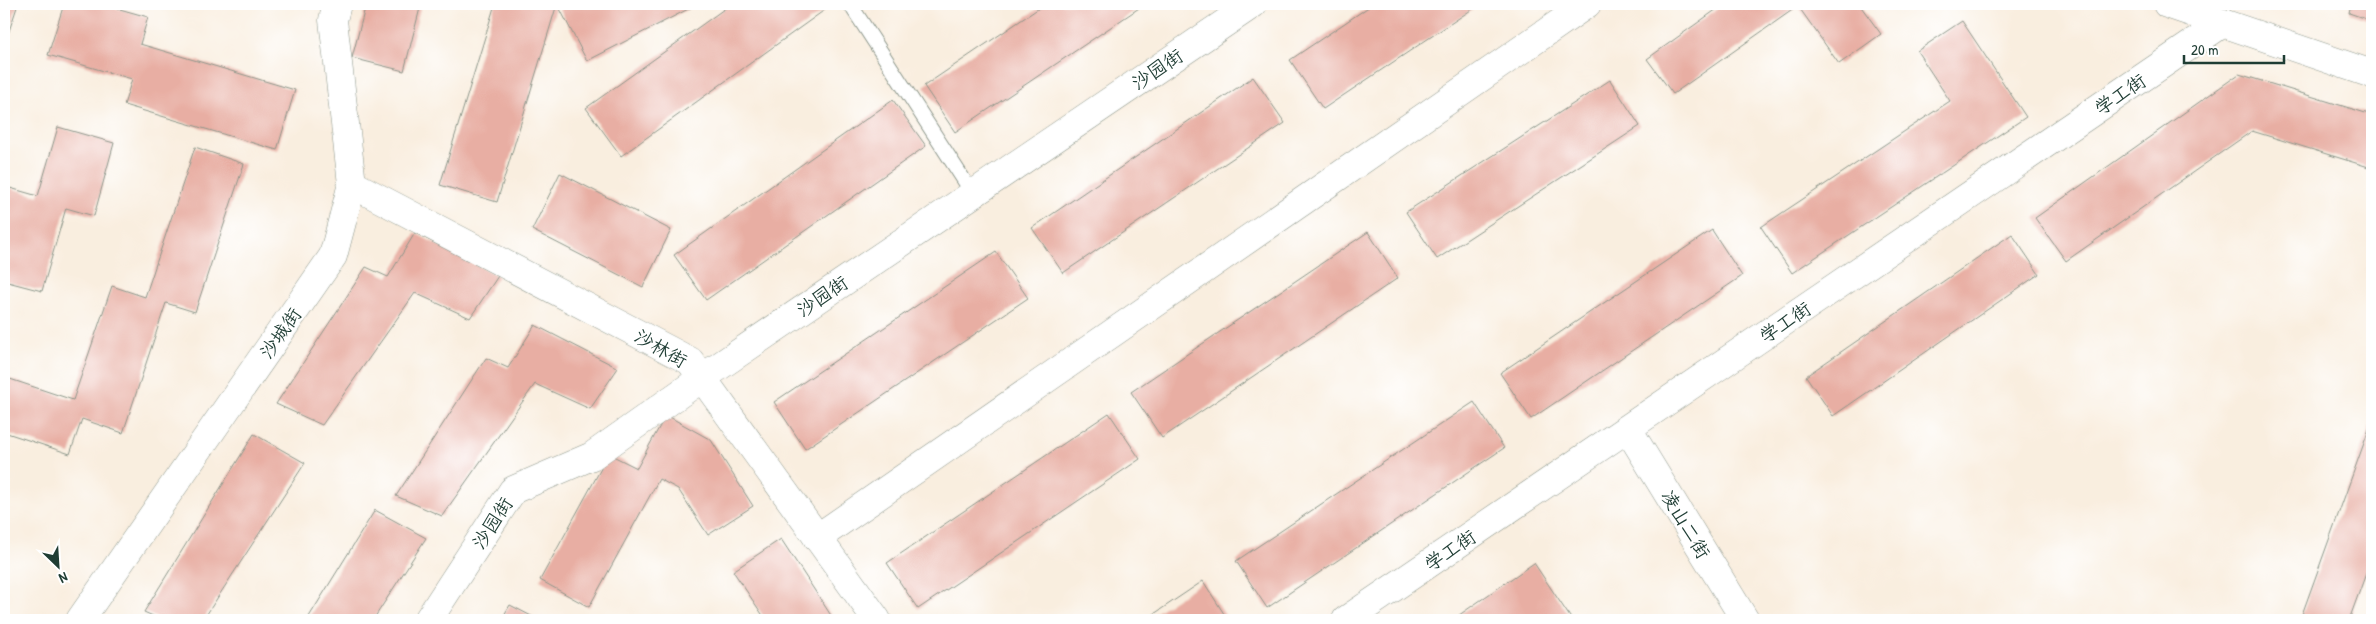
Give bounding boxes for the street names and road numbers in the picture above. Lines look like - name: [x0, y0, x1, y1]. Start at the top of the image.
- street label: 沙园街: [1126, 42, 1188, 96]
- street label: 学工街: [2089, 67, 2151, 121]
- street label: 沙园街: [791, 269, 853, 323]
- street label: 学工街: [1754, 295, 1816, 349]
- street label: 沙城街: [253, 302, 307, 364]
- street label: 沙林街: [630, 322, 692, 374]
- street label: 凌山二街: [1655, 485, 1717, 563]
- street label: 沙园街: [466, 492, 518, 554]
- street label: 学工街: [1419, 523, 1481, 577]

